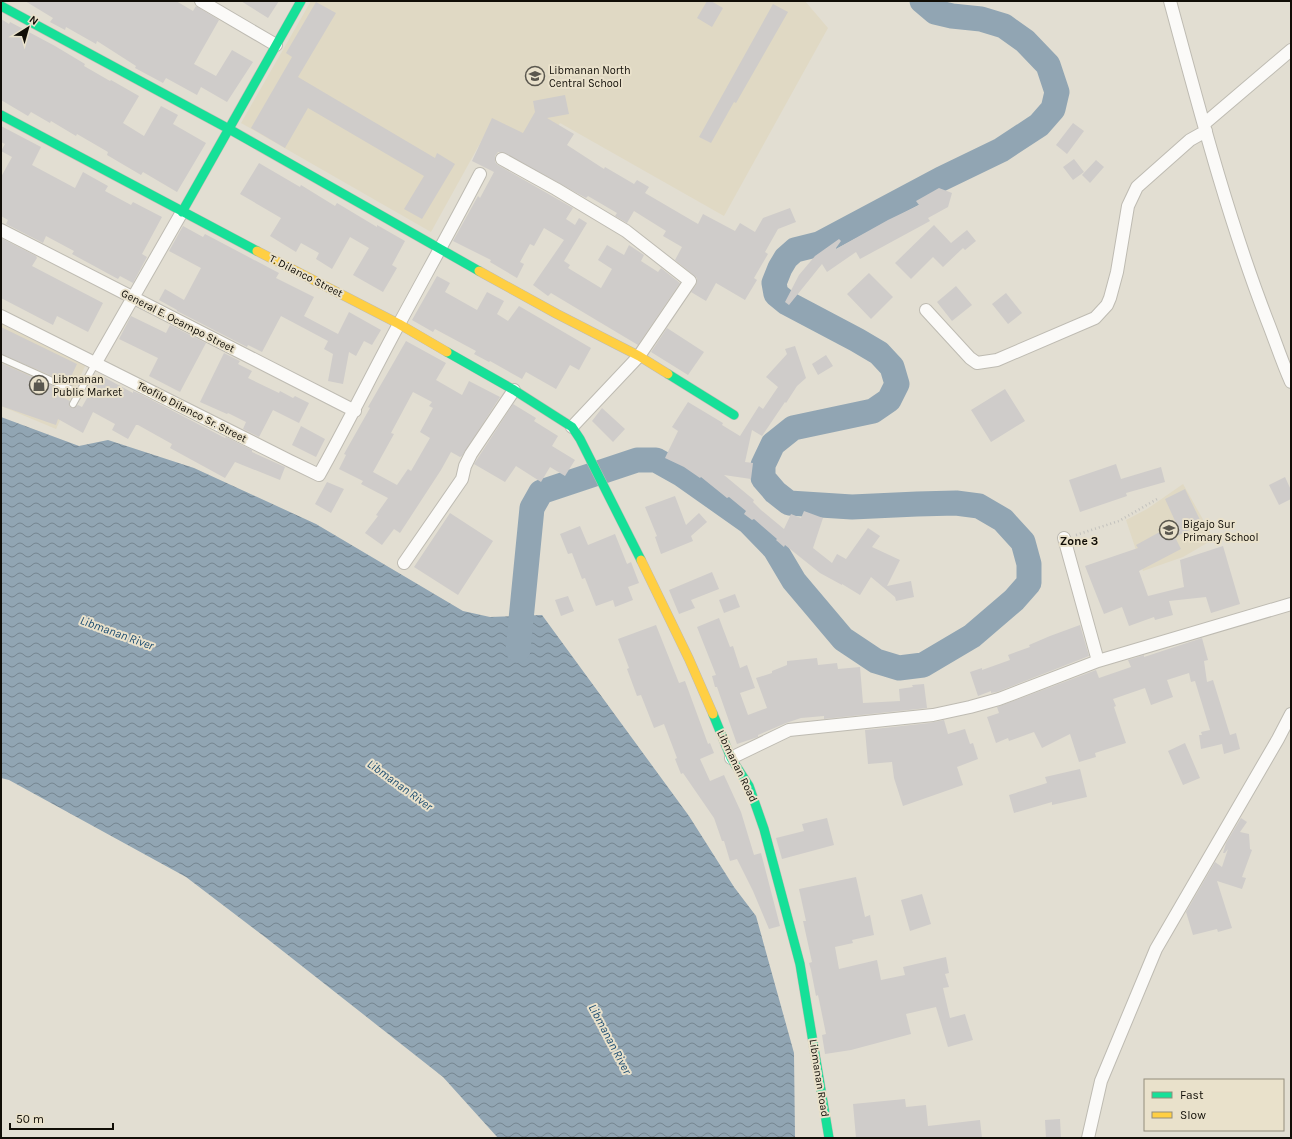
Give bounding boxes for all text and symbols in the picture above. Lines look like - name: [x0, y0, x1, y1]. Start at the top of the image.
- north arrow: [8, 8, 48, 48]
- text: N: [27, 13, 41, 28]
- place label: Libmanan North Central School: [549, 64, 631, 90]
- school or university icon: Libmanan North Central School: [524, 65, 546, 87]
- street label: T. Dilanco Street: [267, 252, 345, 300]
- street label: General E. Ocampo Street: [119, 287, 237, 355]
- place label: Libmanan Public Market: [53, 373, 122, 399]
- shop icon: Libmanan Public Market: [28, 374, 50, 396]
- street label: Teofilo Dilanco Sr. Street: [135, 379, 249, 445]
- place label: Bigajo Sur Primary School: [1183, 518, 1258, 544]
- school or university icon: Bigajo Sur Primary School: [1158, 519, 1180, 541]
- district label: Zone 3: [1060, 534, 1098, 548]
- water label: Libmanan River: [78, 613, 157, 653]
- street label: Libmanan Road: [714, 728, 760, 804]
- water label: Libmanan River: [365, 757, 436, 814]
- water label: Libmanan River: [586, 1002, 635, 1077]
- street label: Libmanan Road: [806, 1038, 832, 1118]
- legend: [1144, 1079, 1284, 1131]
- text: Fast: [1180, 1088, 1204, 1102]
- scale bar: [10, 1105, 113, 1131]
- text: Slow: [1180, 1108, 1206, 1122]
- text: 50 m: [16, 1112, 44, 1126]

